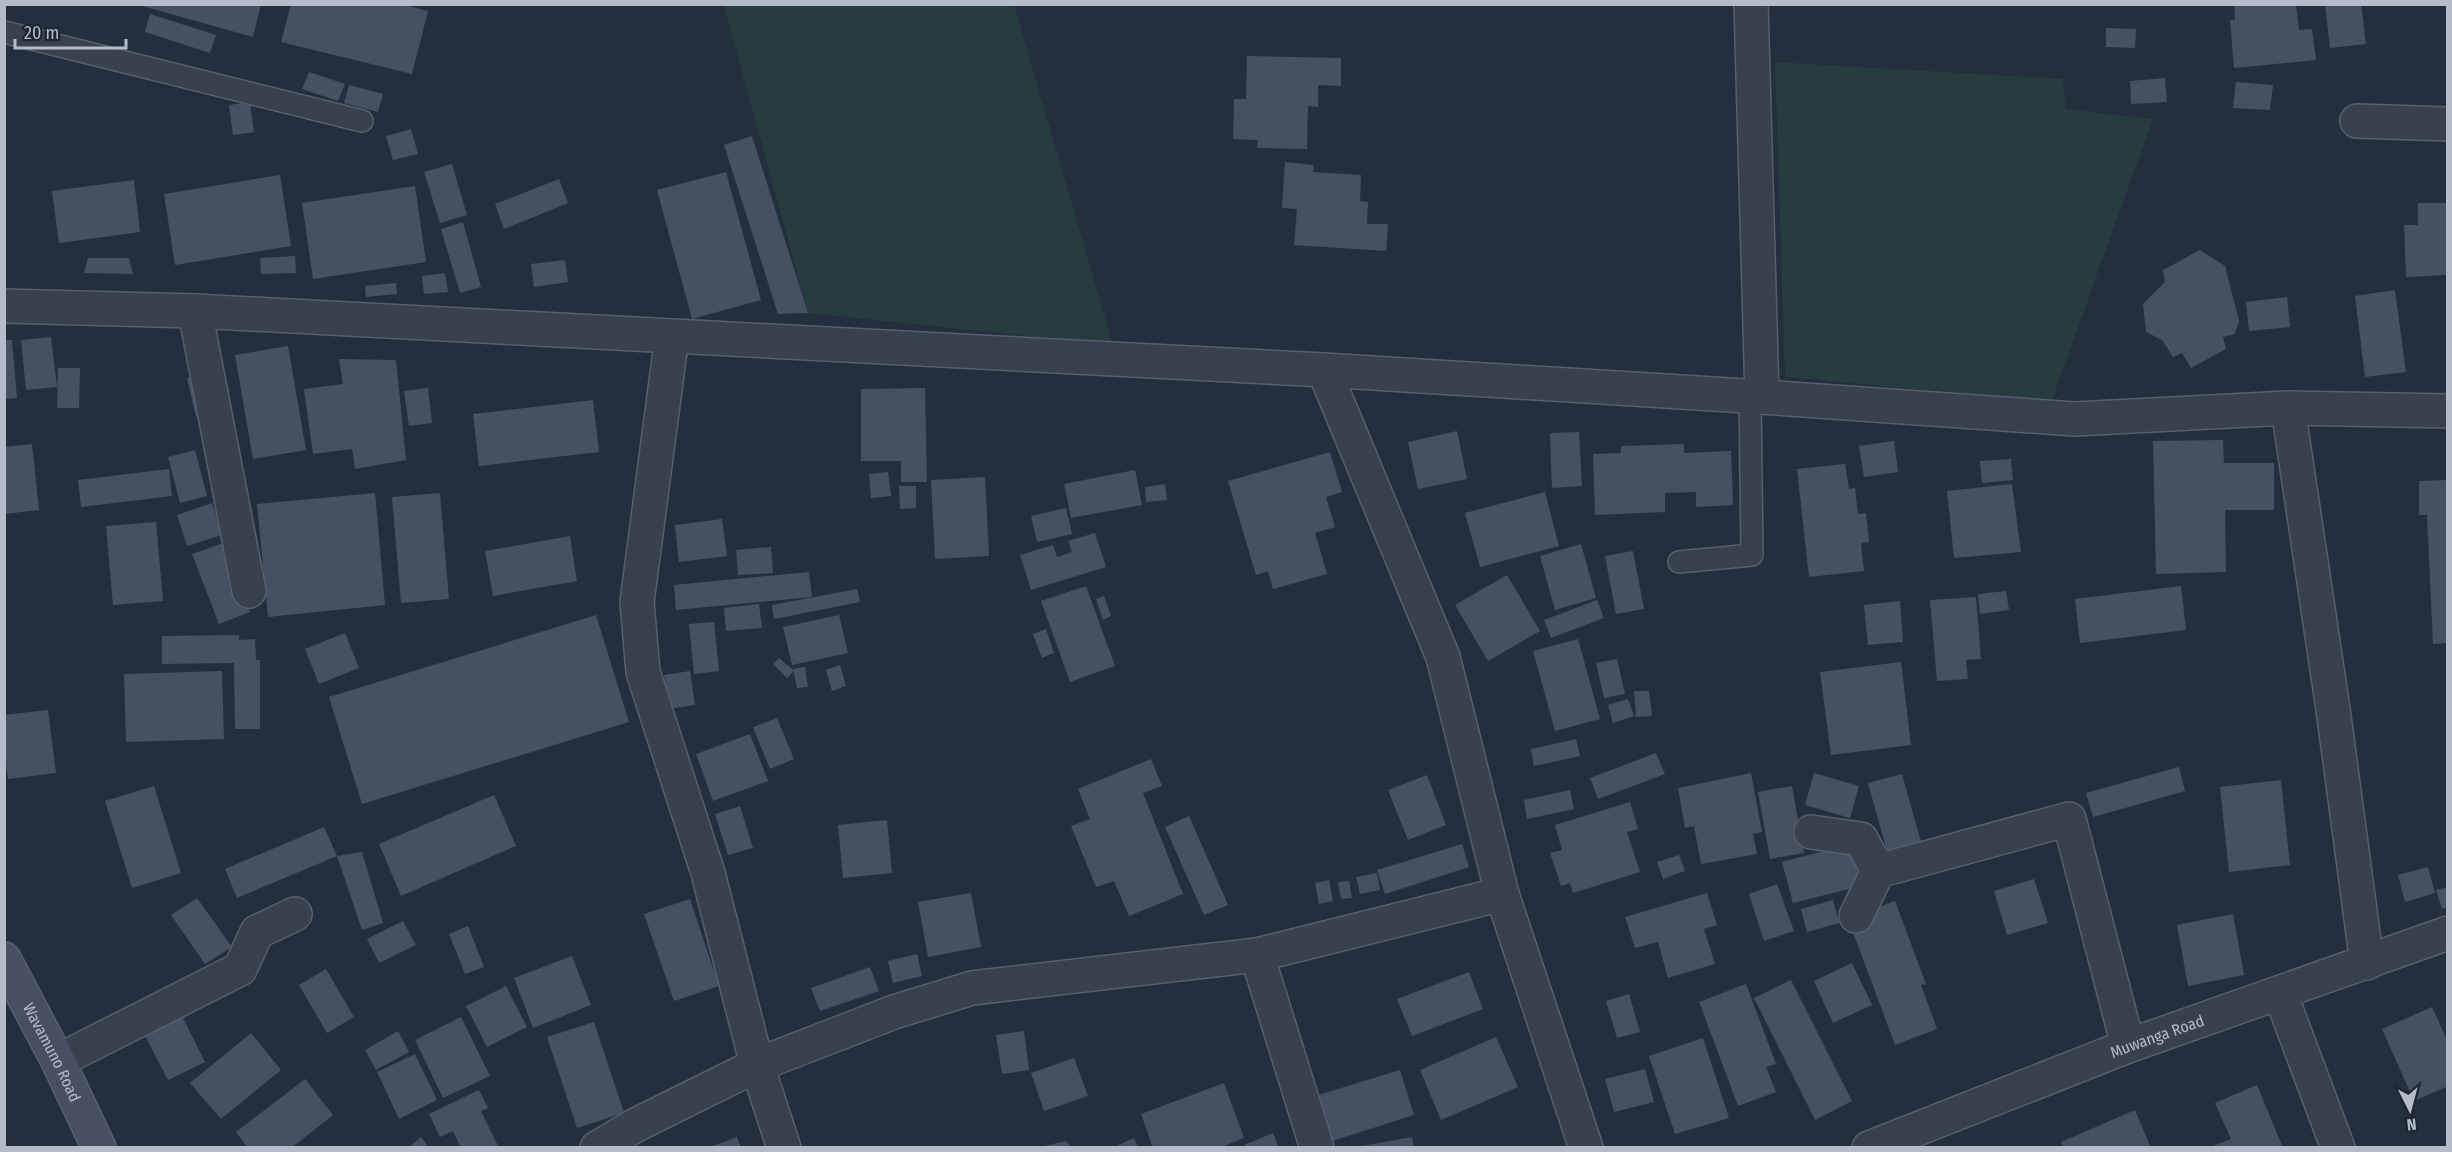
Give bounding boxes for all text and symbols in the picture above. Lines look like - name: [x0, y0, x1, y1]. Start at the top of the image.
- scale bar: [15, 12, 126, 50]
- text: 20 m: [24, 22, 59, 44]
- street label: Wavamuno Road: [19, 1000, 85, 1105]
- street label: Muwanga Road: [2107, 1011, 2207, 1062]
- north arrow: [2380, 1080, 2440, 1140]
- text: N: [2406, 1114, 2417, 1134]

